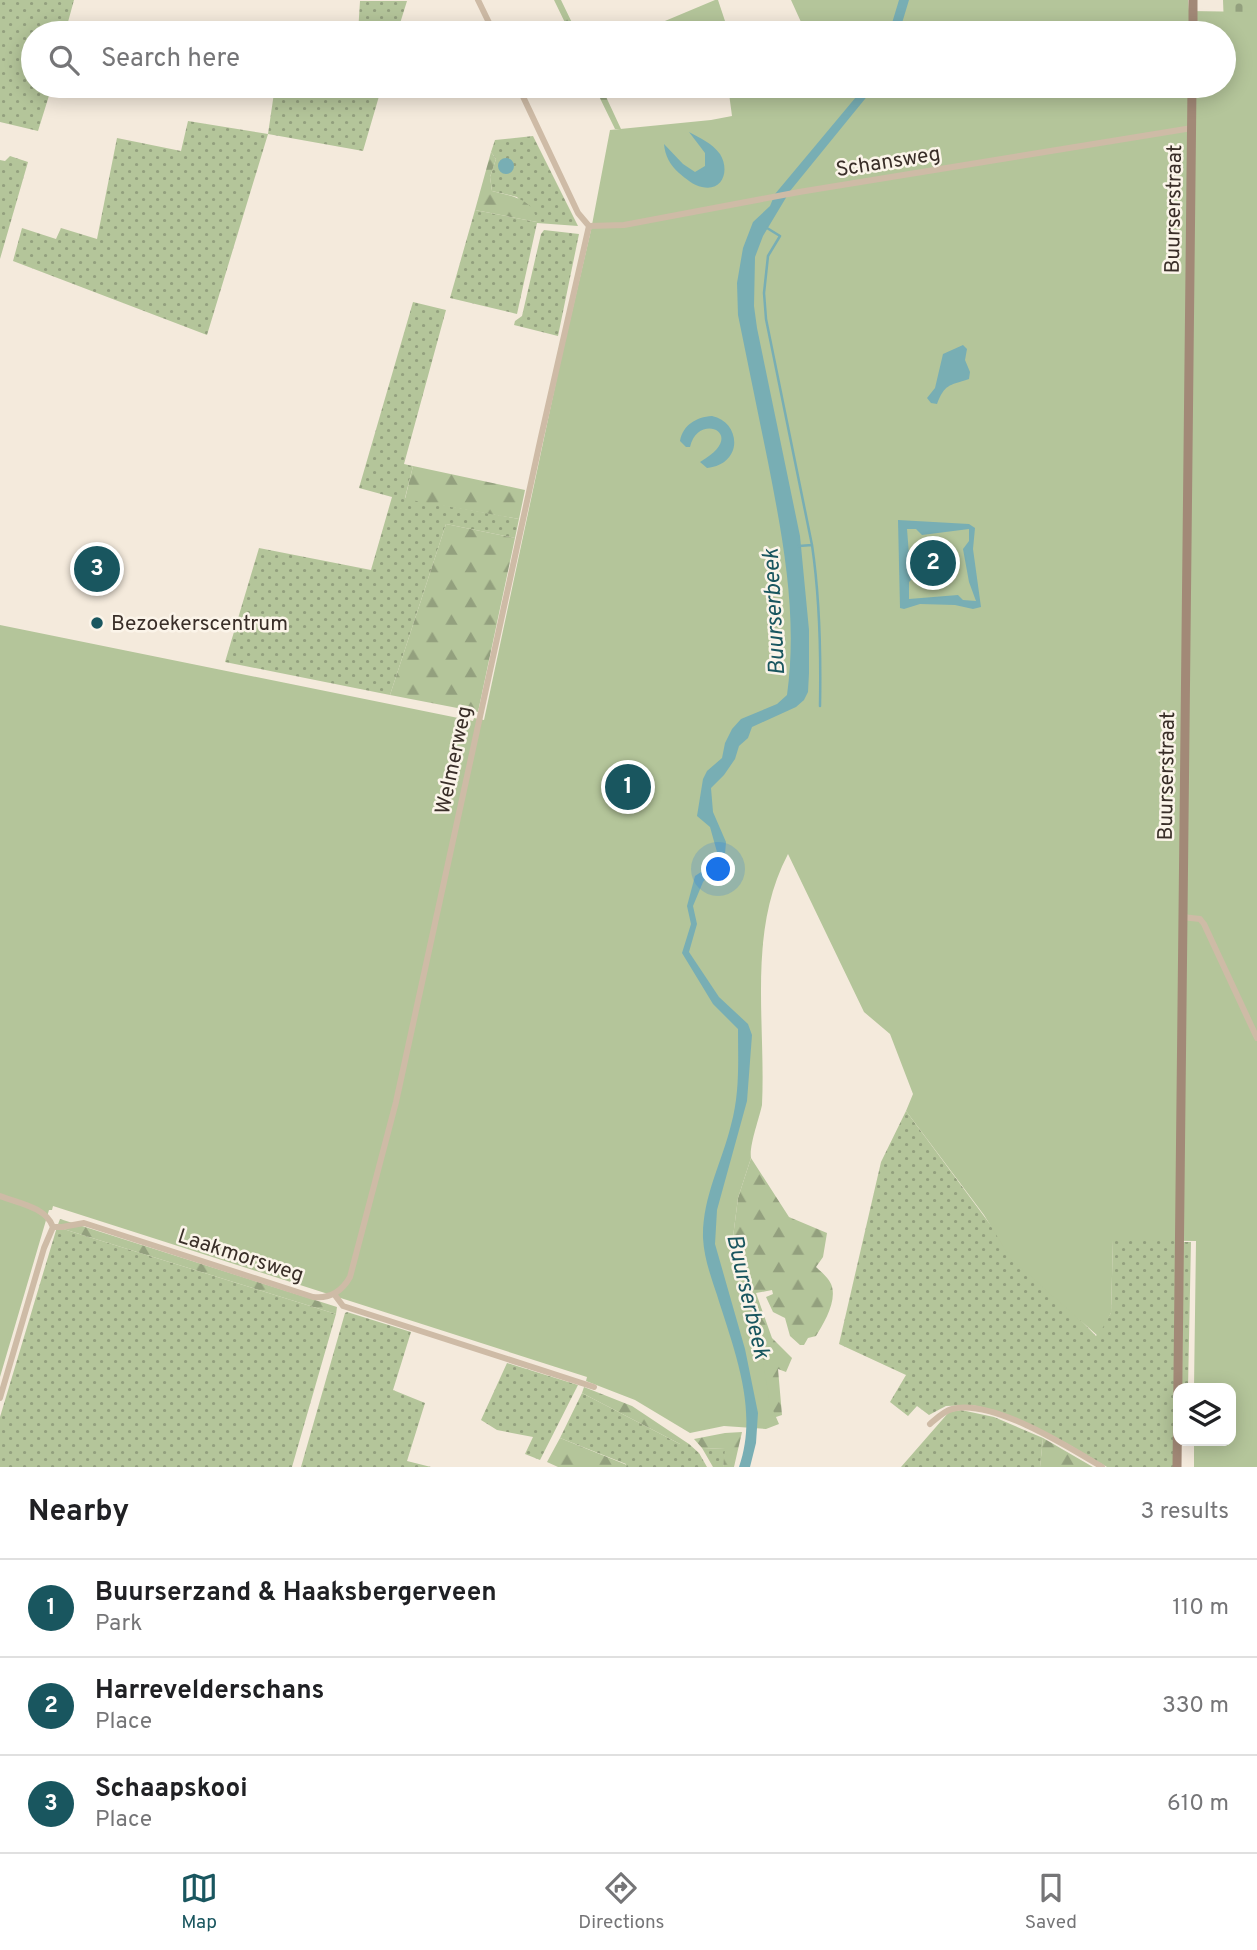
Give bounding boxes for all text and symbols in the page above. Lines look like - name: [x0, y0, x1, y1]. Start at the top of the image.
- search box: [21, 21, 1236, 98]
- icon: search: [45, 41, 83, 79]
- text: Search here: [101, 43, 240, 76]
- street label: Schansweg: [834, 141, 943, 184]
- street label: Buurserstraat: [1160, 144, 1189, 274]
- pin: 2: [910, 537, 956, 589]
- pin: 3: [74, 543, 120, 595]
- water label: Buurserbeek: [758, 547, 793, 676]
- place label: Bezoekerscentrum: [111, 611, 288, 638]
- marker: Bezoekerscentrum: [89, 615, 105, 631]
- street label: Welmerweg: [430, 704, 479, 817]
- street label: Buurserstraat: [1153, 711, 1182, 841]
- pin: 1: [605, 761, 651, 813]
- your location: [701, 852, 735, 886]
- street label: Laakmorsweg: [174, 1223, 307, 1289]
- water label: Buurserbeek: [718, 1231, 775, 1362]
- map controls: [1173, 1383, 1236, 1446]
- button: layers: [1173, 1383, 1236, 1446]
- text: Nearby: [28, 1494, 129, 1531]
- text: 3 results: [1140, 1498, 1229, 1527]
- text: Buurserzand & Haaksbergerveen: [95, 1577, 497, 1610]
- text: 1: [46, 1594, 56, 1623]
- text: 110 m: [1172, 1594, 1229, 1623]
- text: Park: [95, 1610, 142, 1639]
- text: Harrevelderschans: [95, 1675, 324, 1708]
- text: 2: [44, 1692, 58, 1721]
- text: 330 m: [1162, 1692, 1229, 1721]
- text: Place: [95, 1708, 152, 1737]
- text: Schaapskooi: [95, 1773, 248, 1806]
- text: 3: [44, 1790, 58, 1819]
- text: 610 m: [1167, 1790, 1229, 1819]
- text: Place: [95, 1806, 152, 1835]
- tab: Map: [180, 1869, 218, 1935]
- tab: Directions: [578, 1869, 665, 1935]
- tab: Saved: [1025, 1869, 1077, 1935]

